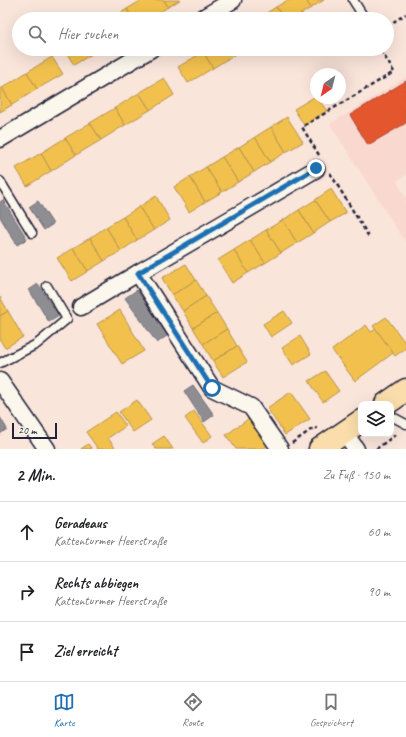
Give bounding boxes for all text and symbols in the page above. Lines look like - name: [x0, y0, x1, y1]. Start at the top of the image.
- search box: [12, 12, 394, 56]
- icon: search: [26, 23, 48, 45]
- text: Hier suchen: [58, 25, 118, 44]
- north arrow: [310, 68, 346, 104]
- route end: [307, 159, 325, 177]
- route start: [203, 379, 221, 397]
- map controls: [358, 401, 394, 437]
- button: layers: [358, 401, 394, 437]
- scale bar: [12, 421, 57, 440]
- text: 20 m: [18, 423, 37, 437]
- text: 2 Min.: [16, 465, 55, 486]
- text: Zu Fuß · 150 m: [323, 467, 390, 483]
- text: Geradeaus: [54, 514, 107, 533]
- icon: ahead: [16, 521, 38, 543]
- text: 60 m: [368, 524, 390, 540]
- text: Kattenturmer Heerstraße: [54, 533, 166, 549]
- text: Rechts abbiegen: [54, 574, 138, 593]
- icon: right: [16, 581, 38, 603]
- text: 90 m: [368, 584, 390, 600]
- text: Kattenturmer Heerstraße: [54, 593, 166, 609]
- icon: arrive: [16, 641, 38, 663]
- text: Ziel erreicht: [54, 642, 117, 661]
- tab: Karte: [53, 691, 75, 729]
- tab: Route: [182, 691, 204, 729]
- tab: Gespeichert: [310, 691, 353, 729]

